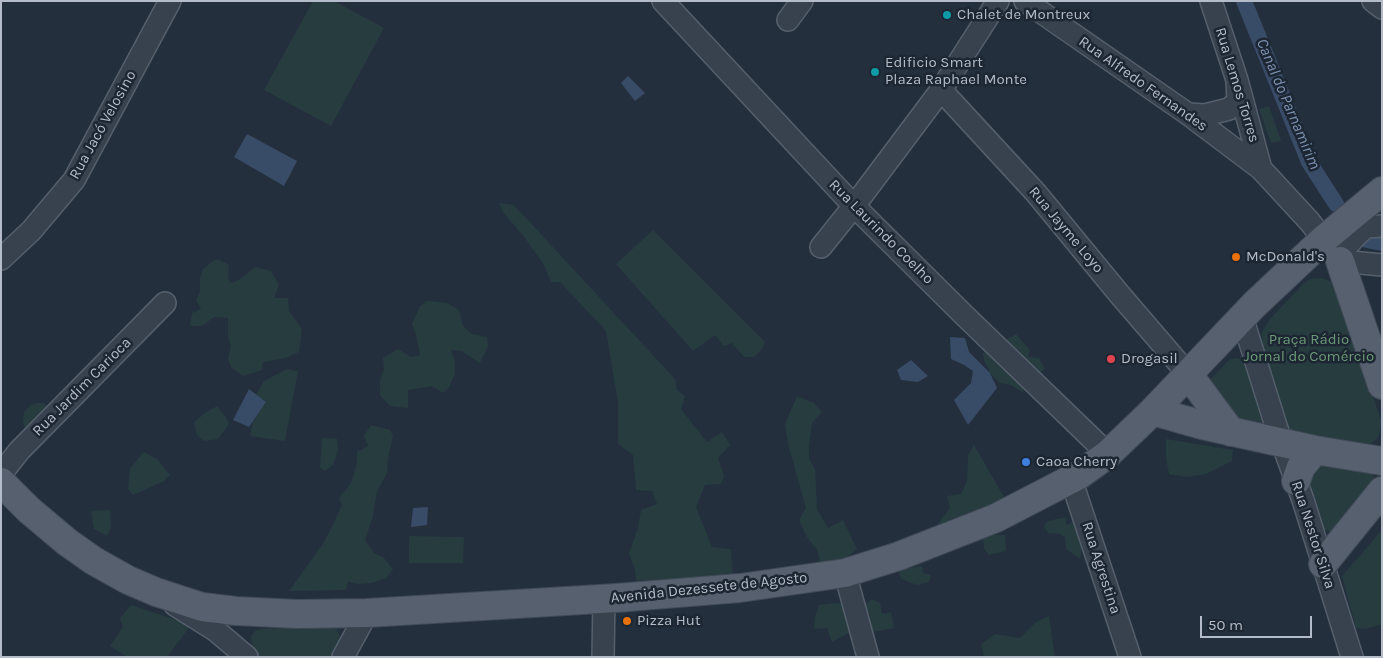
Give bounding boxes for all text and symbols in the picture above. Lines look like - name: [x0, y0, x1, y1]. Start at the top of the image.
- place label: Chalet de Montreux: [957, 6, 1090, 24]
- marker: Chalet de Montreux: [941, 9, 953, 21]
- street label: Rua Lemos Torres: [1211, 25, 1263, 145]
- street label: Rua Alfredo Fernandes: [1075, 33, 1211, 135]
- water label: Canal do Parnamirim: [1252, 36, 1324, 172]
- place label: Edificio Smart Plaza Raphael Monte: [885, 54, 1027, 89]
- marker: Edificio Smart Plaza Raphael Monte: [869, 66, 881, 78]
- street label: Rua Jacó Velosino: [66, 67, 140, 183]
- street label: Rua Laurindo Coelho: [825, 176, 937, 288]
- street label: Rua Jayme Loyo: [1025, 183, 1107, 277]
- place label: McDonald's: [1246, 248, 1325, 266]
- marker: McDonald's: [1230, 251, 1242, 263]
- park label: Praça Rádio Jornal do Comércio: [1244, 331, 1374, 366]
- street label: Rua Jardim Carioca: [29, 334, 135, 440]
- place label: Drogasil: [1121, 350, 1178, 368]
- marker: Drogasil: [1105, 353, 1117, 365]
- place label: Caoa Cherry: [1036, 453, 1117, 471]
- marker: Caoa Cherry: [1020, 456, 1032, 468]
- street label: Rua Nestor Silva: [1287, 479, 1339, 591]
- street label: Rua Agrestina: [1078, 520, 1124, 616]
- street label: Avenida Dezessete de Agosto: [610, 569, 808, 607]
- scale bar: [1203, 606, 1316, 638]
- place label: Pizza Hut: [637, 612, 701, 630]
- marker: Pizza Hut: [621, 615, 633, 627]
- text: 50 m: [1208, 616, 1243, 634]

